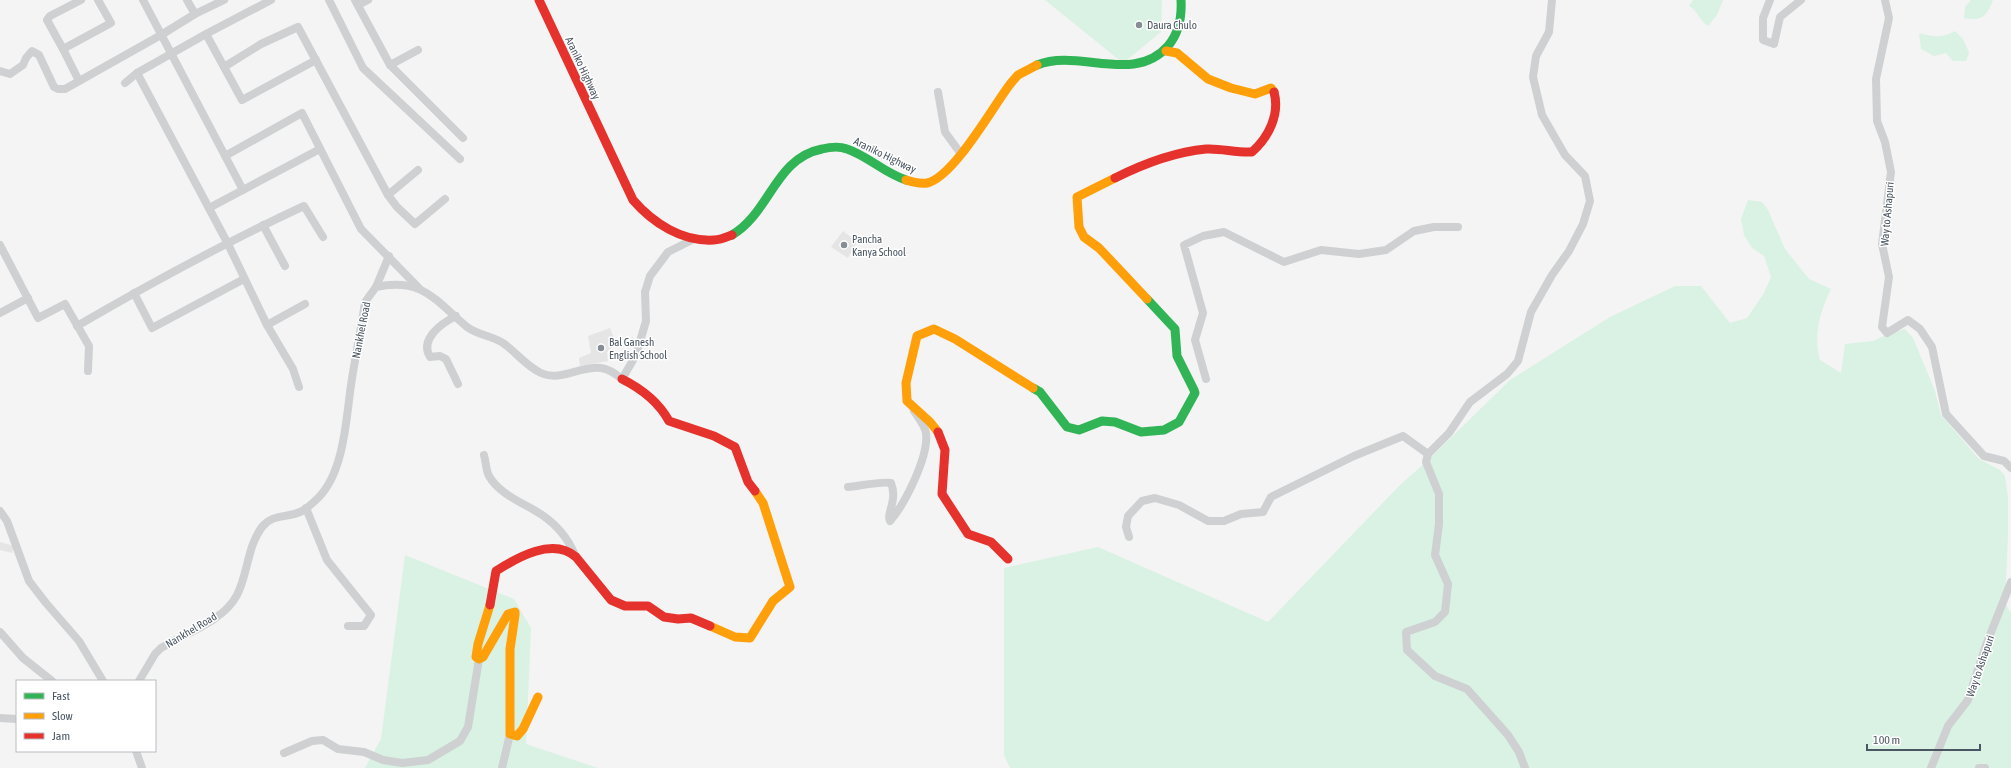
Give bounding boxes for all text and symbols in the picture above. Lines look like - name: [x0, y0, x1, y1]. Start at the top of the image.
- place label: Daura Chulo: [1147, 19, 1197, 31]
- marker: Daura Chulo: [1134, 20, 1144, 30]
- street label: Araniko Highway: [563, 35, 603, 102]
- street label: Araniko Highway: [852, 135, 919, 175]
- street label: Way to Ashapuri: [1878, 181, 1896, 247]
- place label: Pancha Kanya School: [852, 233, 906, 258]
- marker: Pancha Kanya School: [839, 240, 849, 250]
- street label: Nankhel Road: [350, 301, 372, 359]
- place label: Bal Ganesh English School: [609, 336, 667, 361]
- marker: Bal Ganesh English School: [596, 343, 606, 353]
- street label: Nankhel Road: [163, 610, 219, 650]
- street label: Way to Ashapuri: [1964, 634, 1996, 698]
- legend: [16, 680, 156, 752]
- text: Fast: [52, 689, 70, 703]
- text: Slow: [52, 709, 73, 723]
- scale bar: [1867, 726, 1980, 752]
- text: Jam: [52, 729, 70, 743]
- text: 100 m: [1873, 733, 1900, 747]

